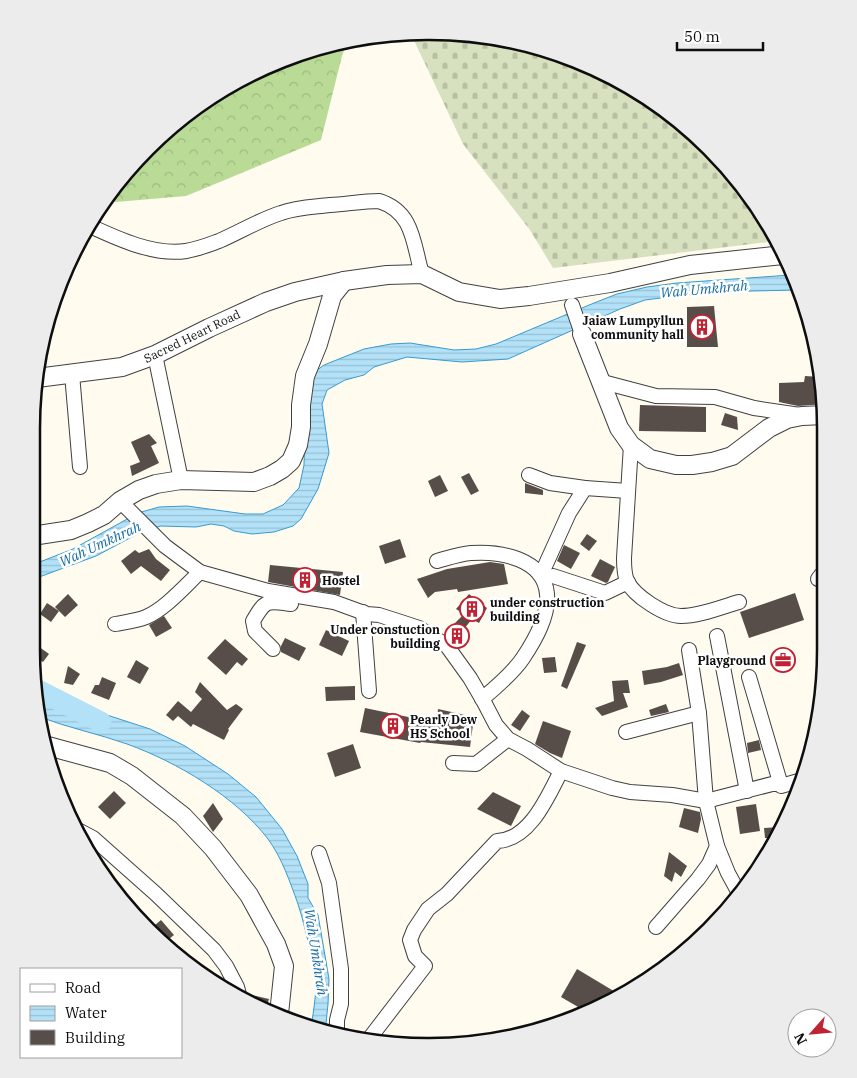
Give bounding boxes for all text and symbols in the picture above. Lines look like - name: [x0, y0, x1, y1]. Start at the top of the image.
- scale bar: [677, 20, 763, 52]
- text: 50 m: [684, 27, 720, 46]
- water label: Wah Umkhrah: [659, 276, 749, 302]
- street label: Sacred Heart Road: [141, 306, 243, 366]
- place label: Jaiaw Lumpyllun community hall: [583, 313, 684, 342]
- building icon: Jaiaw Lumpyllun community hall: [689, 314, 715, 340]
- water label: Wah Umkhrah: [56, 517, 144, 571]
- building icon: Hostel: [292, 567, 318, 593]
- place label: Hostel: [322, 573, 360, 588]
- place label: under construction building: [490, 595, 604, 624]
- building icon: under construction building: [459, 596, 485, 622]
- place label: Under constuction building: [330, 622, 440, 651]
- building icon: Under constuction building: [444, 623, 470, 649]
- office icon: Playground: [770, 647, 796, 673]
- place label: Playground: [697, 653, 766, 668]
- place label: Pearly Dew HS School: [410, 712, 478, 741]
- building icon: Pearly Dew HS School: [380, 713, 406, 739]
- water label: Wah Umkhrah: [300, 907, 332, 997]
- legend: [20, 968, 182, 1058]
- text: Road: [65, 978, 101, 997]
- text: Water: [65, 1003, 107, 1022]
- north arrow: [787, 1008, 837, 1058]
- text: Building: [65, 1028, 125, 1047]
- text: N: [790, 1030, 811, 1048]

